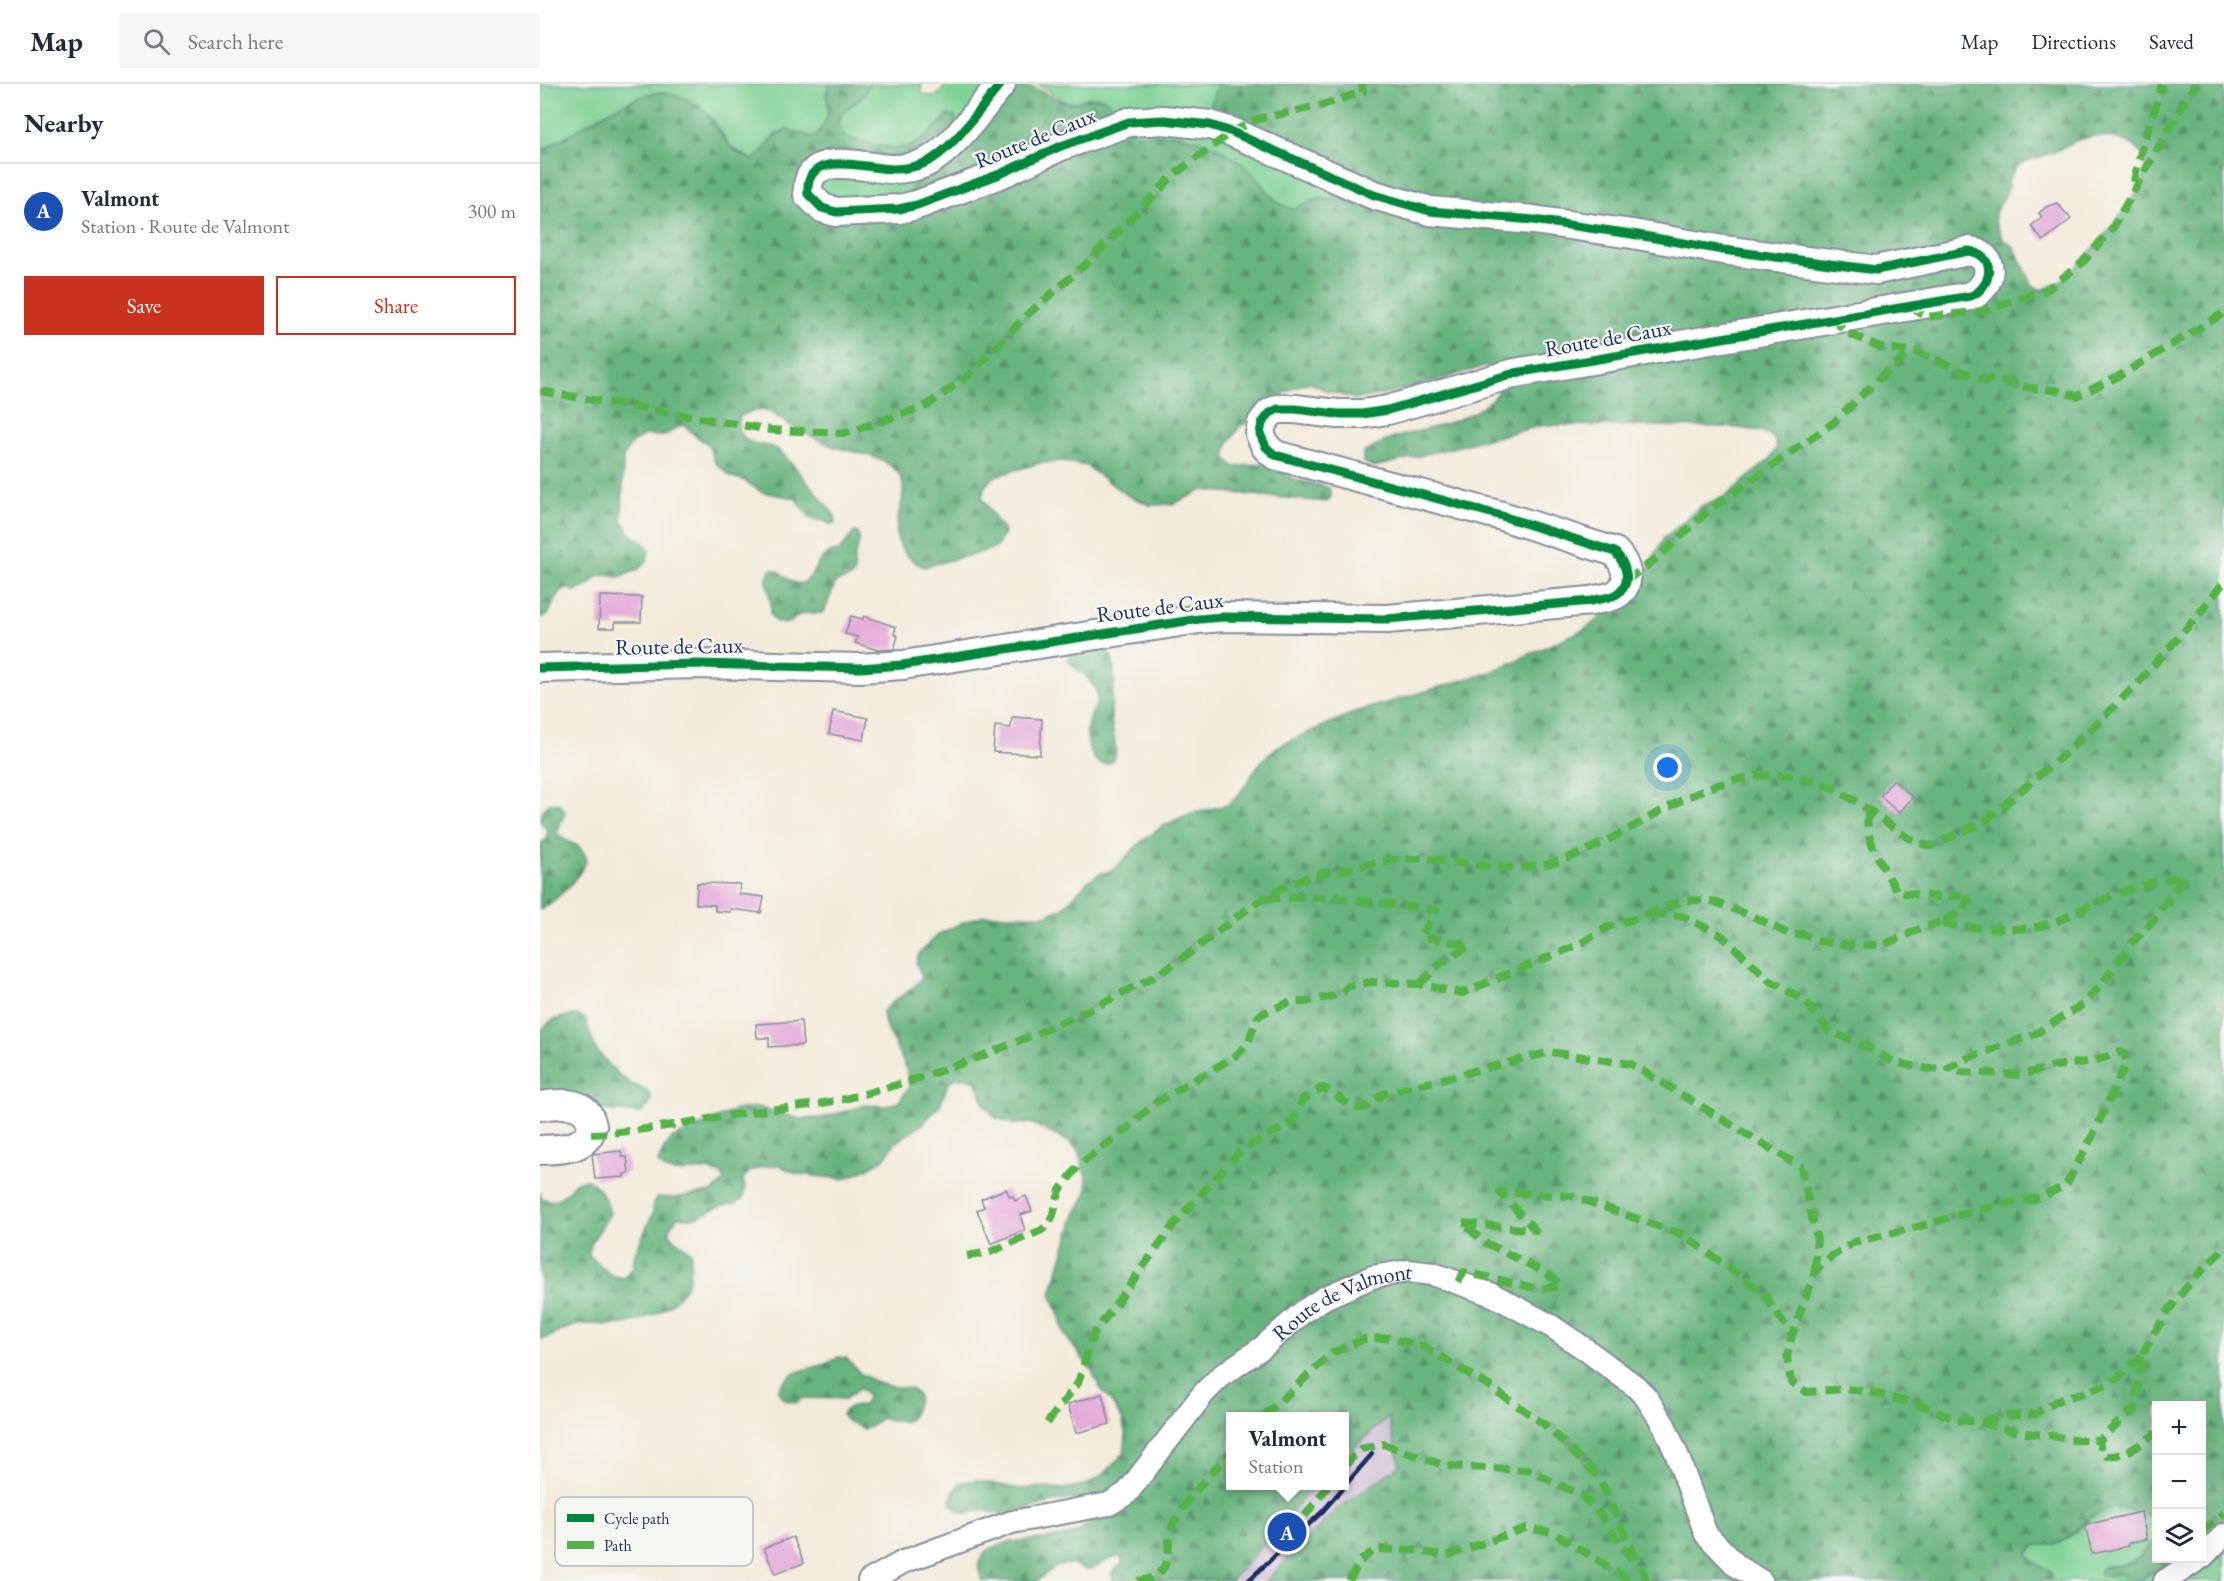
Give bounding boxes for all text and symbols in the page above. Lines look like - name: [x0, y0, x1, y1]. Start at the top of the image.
- search box: [119, 14, 539, 68]
- text: Map: [30, 23, 83, 59]
- icon: search: [140, 25, 173, 58]
- text: Search here: [188, 27, 283, 56]
- text: Map: [1961, 28, 1998, 55]
- text: Directions: [2031, 28, 2116, 55]
- text: Saved: [2149, 28, 2194, 55]
- street label: Route de Caux: [970, 100, 1100, 175]
- text: Nearby: [24, 106, 104, 140]
- text: Valmont: [81, 184, 159, 213]
- text: A: [36, 198, 51, 224]
- text: 300 m: [468, 198, 516, 224]
- text: Station · Route de Valmont: [81, 213, 289, 239]
- button: Save: [24, 276, 264, 335]
- button: Share: [276, 276, 516, 335]
- street label: Route de Caux: [1543, 313, 1674, 363]
- street label: Route de Caux: [1095, 585, 1226, 629]
- street label: Route de Caux: [615, 630, 744, 662]
- your location: [1653, 753, 1682, 782]
- street label: Route de Valmont: [1266, 1256, 1414, 1347]
- map controls: [2152, 1401, 2206, 1563]
- button: +: [2152, 1401, 2206, 1455]
- popup: [1226, 1412, 1349, 1490]
- text: Valmont: [1248, 1424, 1327, 1453]
- text: Station: [1248, 1453, 1304, 1479]
- button: −: [2152, 1455, 2206, 1509]
- legend: [555, 1497, 753, 1566]
- text: Cycle path: [604, 1508, 669, 1529]
- button: layers: [2152, 1509, 2206, 1563]
- pin: A: [1268, 1510, 1306, 1554]
- text: Path: [604, 1535, 632, 1556]

